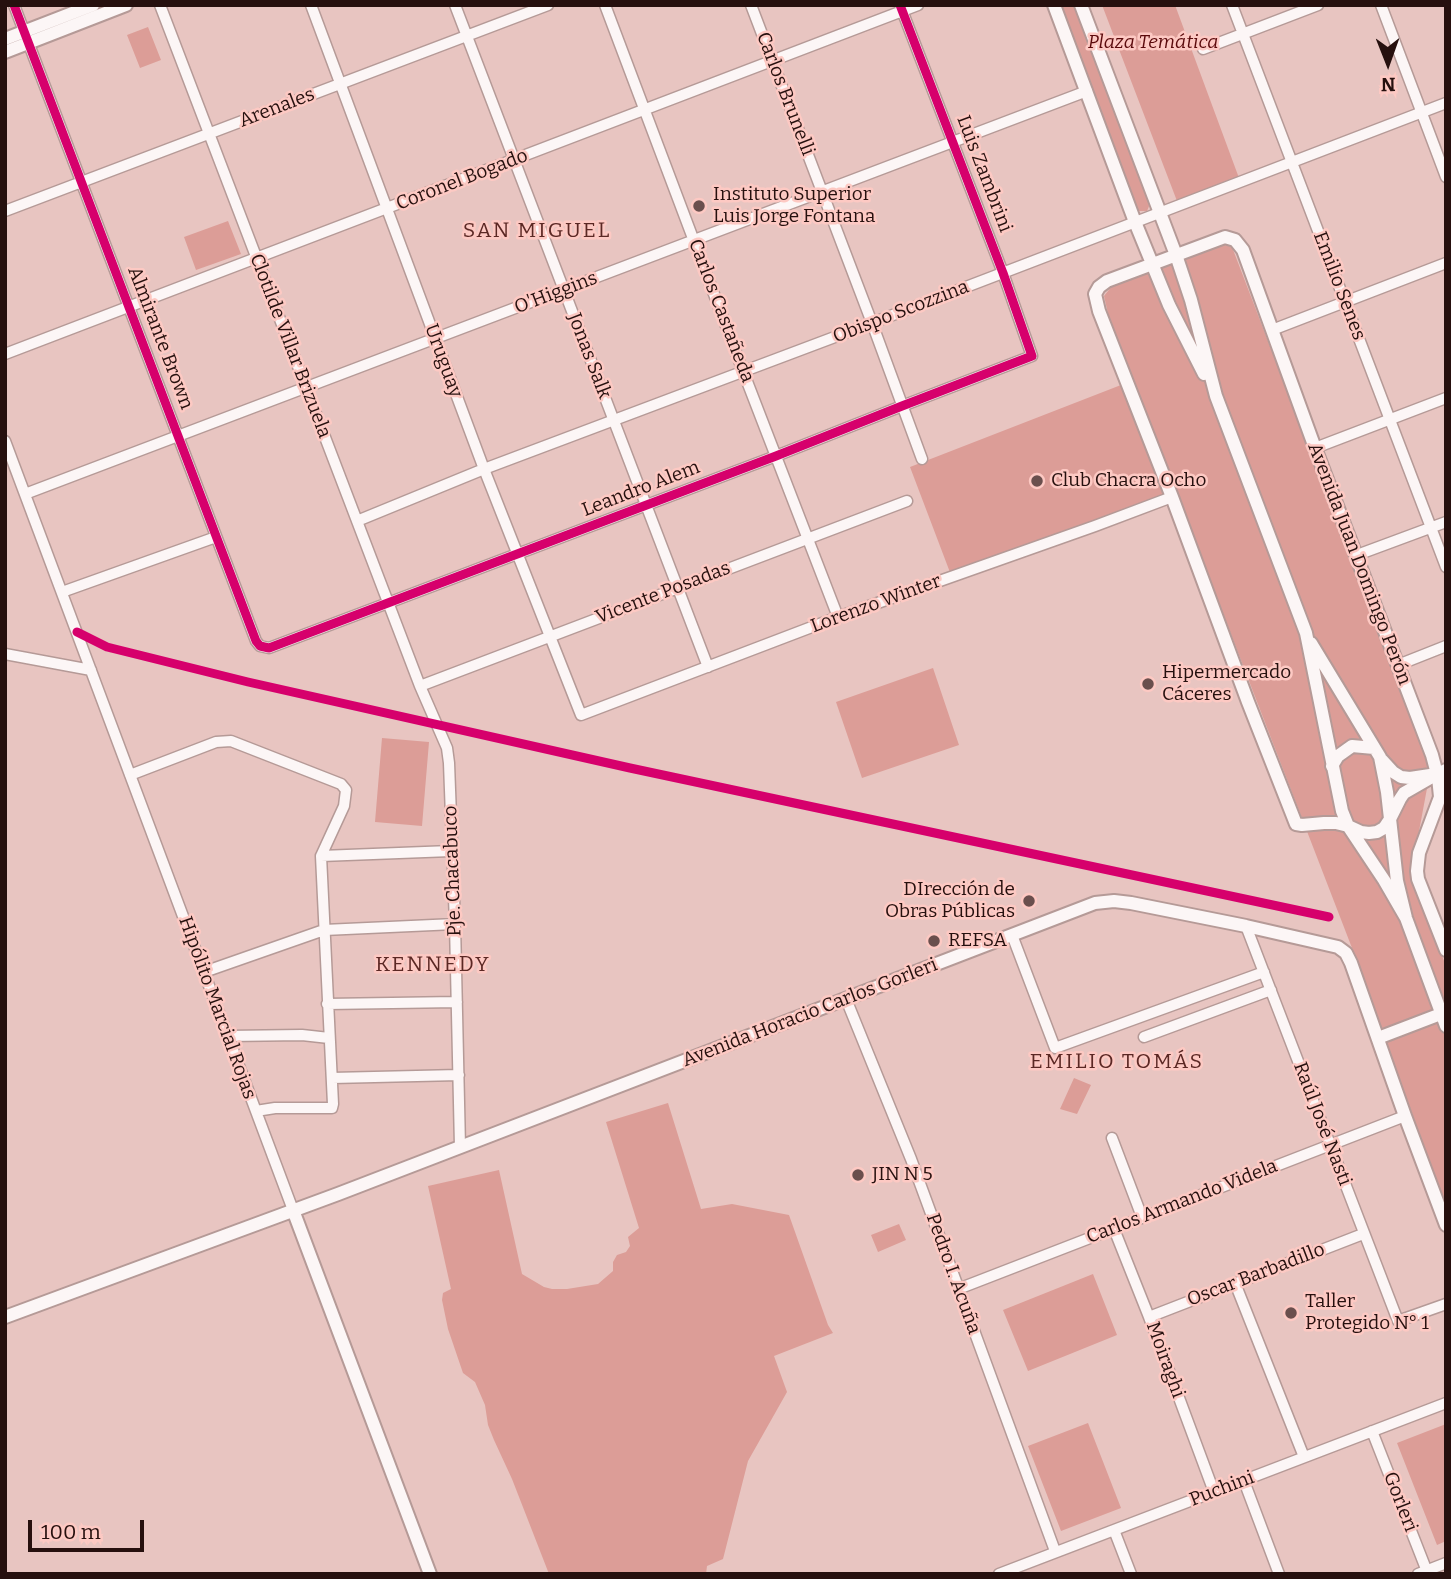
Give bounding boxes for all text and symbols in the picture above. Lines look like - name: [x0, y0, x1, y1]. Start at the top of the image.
- north arrow: [1353, 28, 1423, 98]
- street label: Carlos Brunelli: [751, 29, 819, 159]
- park label: Plaza Temática: [1088, 32, 1218, 54]
- text: N: [1381, 73, 1396, 96]
- street label: Arenales: [236, 83, 318, 133]
- street label: Luis Zambrini: [951, 112, 1017, 236]
- street label: Coronel Bogado: [393, 144, 531, 216]
- place label: Instituto Superior Luis Jorge Fontana: [713, 184, 875, 228]
- marker: Instituto Superior Luis Jorge Fontana: [691, 198, 707, 214]
- district label: SAN MIGUEL: [464, 218, 610, 244]
- street label: Emilio Senes: [1308, 229, 1370, 343]
- street label: Carlos Castañeda: [683, 236, 759, 386]
- street label: Clotilde Villar Brizuela: [244, 251, 336, 441]
- street label: Almirante Brown: [122, 263, 198, 413]
- street label: O'Higgins: [511, 267, 601, 319]
- street label: Obispo Scozzina: [830, 276, 972, 348]
- street label: Jonas Salk: [562, 310, 616, 402]
- street label: Uruguay: [419, 321, 467, 401]
- street label: Avenida Juan Domingo Perón: [1302, 440, 1416, 688]
- street label: Leandro Alem: [579, 456, 703, 522]
- place label: Club Chacra Ocho: [1051, 470, 1206, 492]
- marker: Club Chacra Ocho: [1029, 473, 1045, 489]
- street label: Vicente Posadas: [592, 557, 734, 629]
- street label: Lorenzo Winter: [808, 570, 944, 638]
- place label: Hipermercado Cáceres: [1162, 662, 1291, 706]
- marker: Hipermercado Cáceres: [1140, 676, 1156, 692]
- street label: Pje. Chacabuco: [439, 805, 467, 937]
- place label: DIrección de Obras Públicas: [885, 879, 1015, 923]
- marker: DIrección de Obras Públicas: [1021, 893, 1037, 909]
- street label: Hipólito Marcial Rojas: [173, 914, 261, 1102]
- place label: REFSA: [948, 930, 1007, 952]
- marker: REFSA: [926, 933, 942, 949]
- district label: KENNEDY: [376, 952, 490, 978]
- street label: Avenida Horacio Carlos Gorleri: [679, 954, 941, 1072]
- district label: EMILIO TOMÁS: [1031, 1049, 1203, 1075]
- street label: Raúl José Nasti: [1288, 1059, 1356, 1189]
- street label: Carlos Armando Videla: [1083, 1155, 1281, 1249]
- place label: JIN N 5: [872, 1164, 933, 1186]
- marker: JIN N 5: [850, 1167, 866, 1183]
- street label: Pedro I. Acuña: [921, 1211, 985, 1337]
- street label: Oscar Barbadillo: [1184, 1238, 1328, 1312]
- place label: Taller Protegido N° 1: [1305, 1291, 1429, 1335]
- marker: Taller Protegido N° 1: [1283, 1305, 1299, 1321]
- street label: Moiraghi: [1141, 1319, 1189, 1401]
- street label: Puchini: [1186, 1466, 1258, 1512]
- street label: Gorleri: [1378, 1469, 1422, 1535]
- scale bar: [32, 1506, 147, 1550]
- text: 100 m: [41, 1519, 101, 1545]

